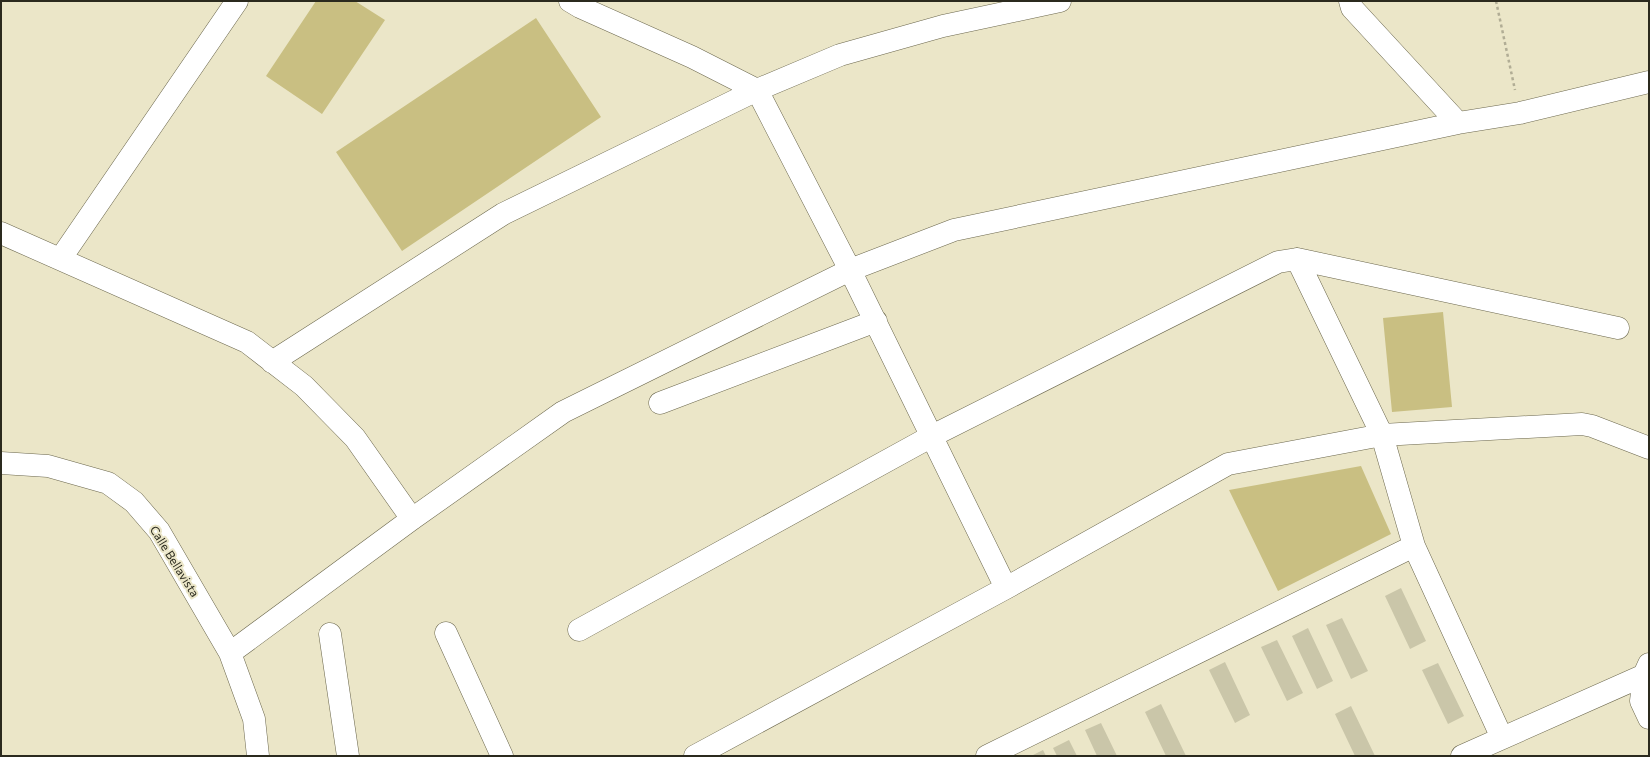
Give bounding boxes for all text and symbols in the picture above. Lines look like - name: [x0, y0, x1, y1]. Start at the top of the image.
- street label: Calle Bellavista: [147, 523, 203, 599]

